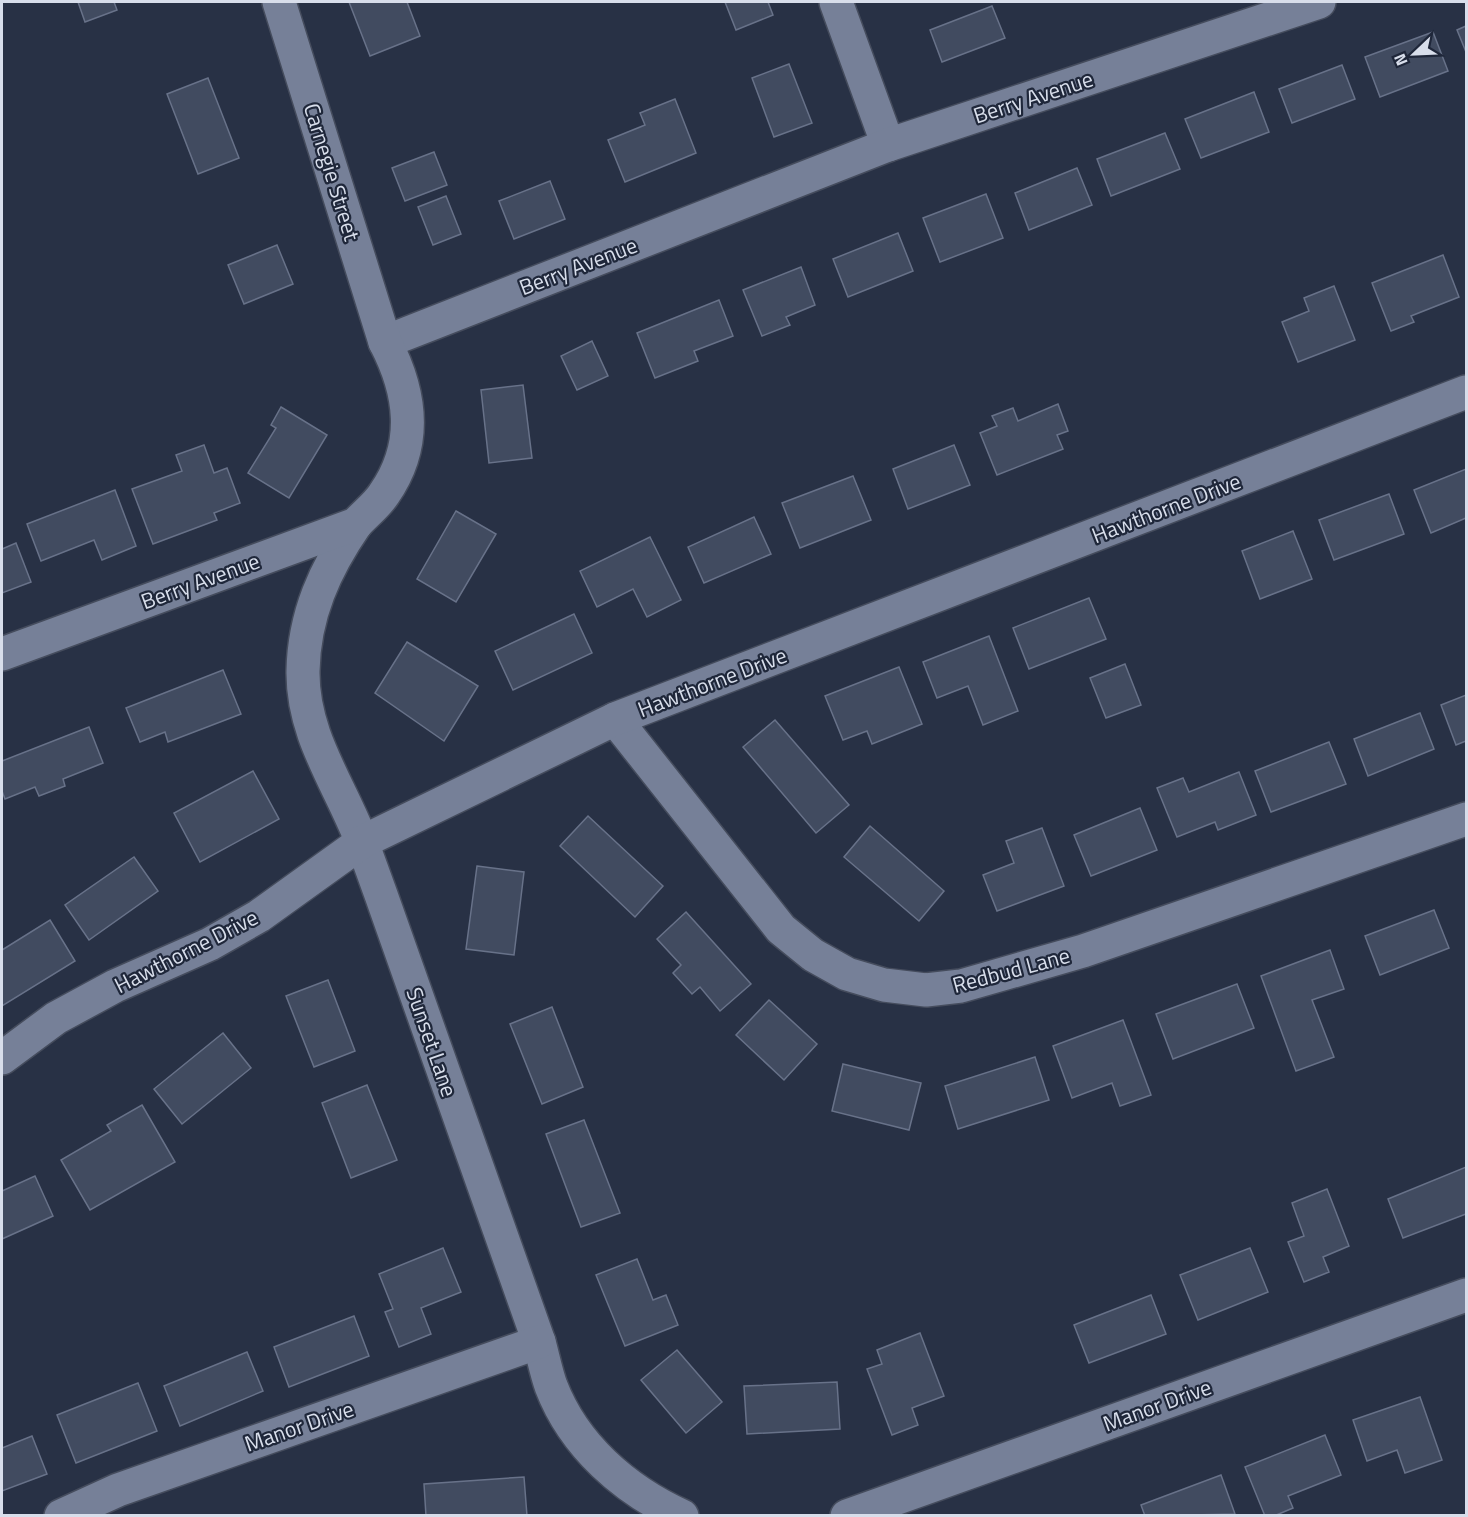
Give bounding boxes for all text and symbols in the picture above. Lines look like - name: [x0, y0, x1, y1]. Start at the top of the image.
- north arrow: [1384, 24, 1444, 84]
- text: N: [1387, 50, 1413, 70]
- street label: Berry Avenue: [969, 62, 1097, 132]
- street label: Carnegie Street: [295, 99, 369, 245]
- street label: Berry Avenue: [514, 228, 642, 304]
- street label: Hawthorne Drive: [1086, 464, 1246, 552]
- street label: Berry Avenue: [136, 544, 264, 618]
- street label: Hawthorne Drive: [632, 638, 792, 726]
- street label: Hawthorne Drive: [108, 900, 264, 1002]
- street label: Redbud Lane: [948, 938, 1074, 1002]
- street label: Sunset Lane: [397, 983, 467, 1101]
- street label: Manor Drive: [1098, 1370, 1216, 1440]
- street label: Manor Drive: [240, 1391, 358, 1461]

